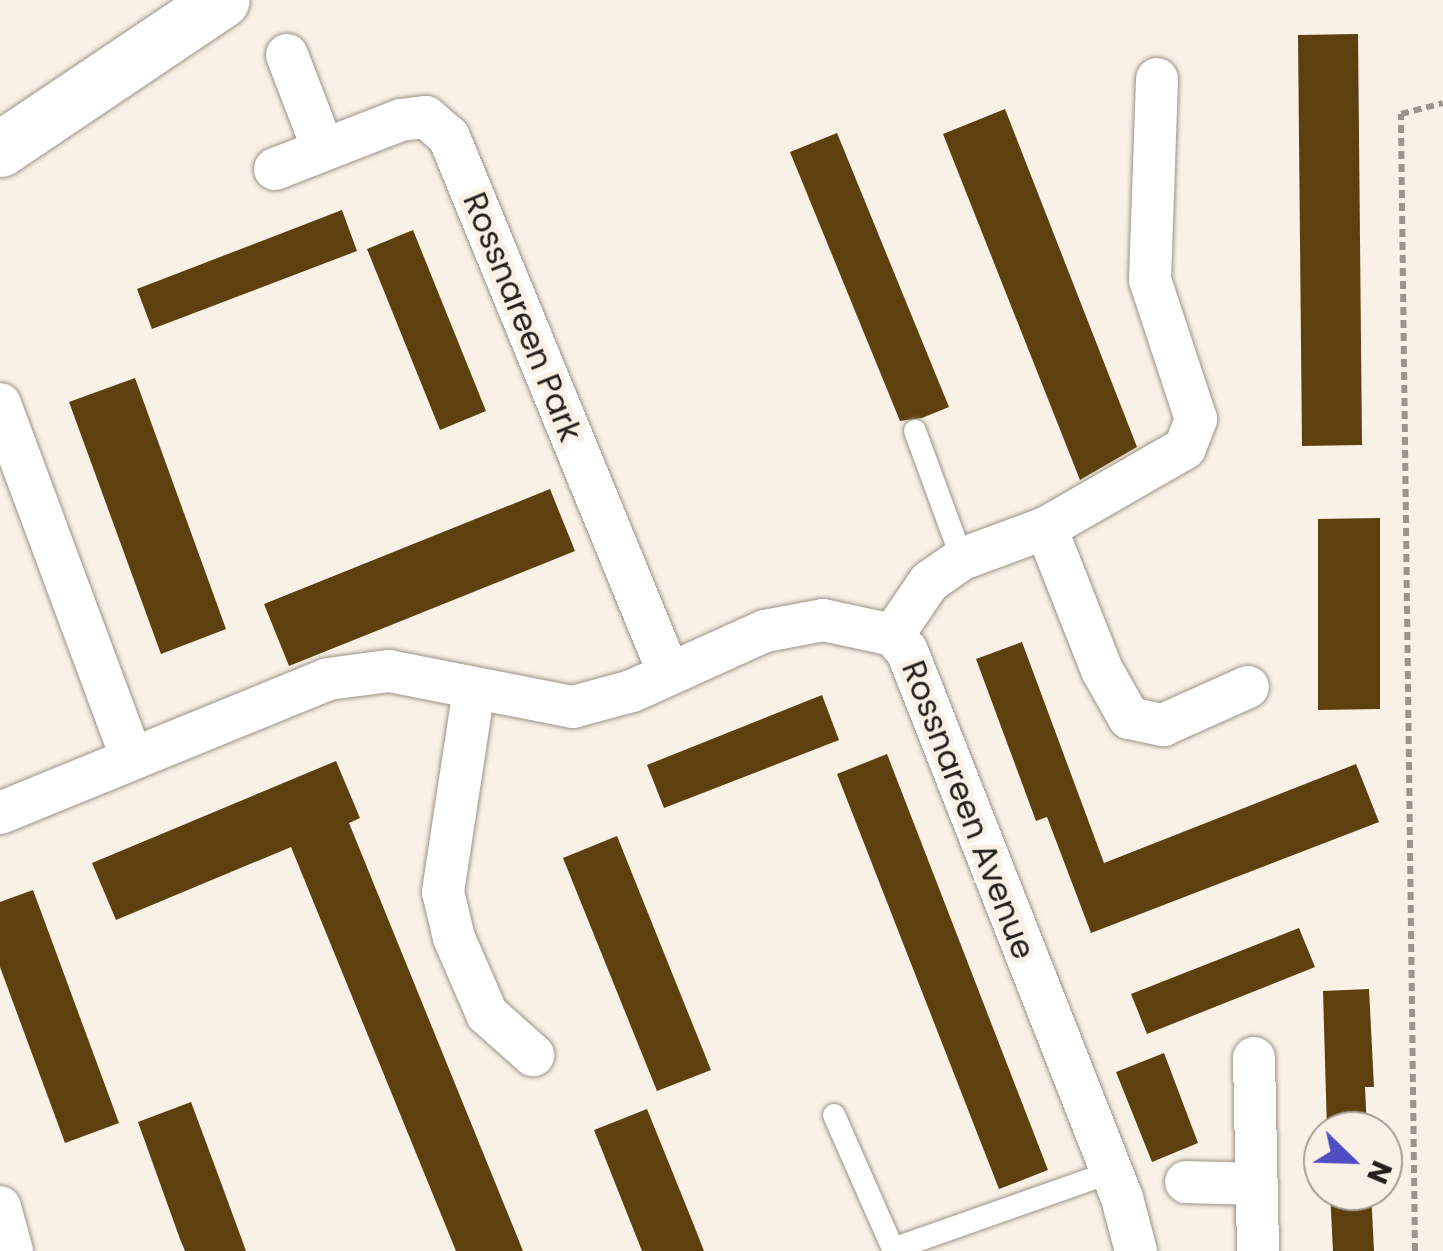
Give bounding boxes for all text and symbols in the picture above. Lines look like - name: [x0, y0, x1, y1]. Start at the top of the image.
- street label: Rossnareen Park: [455, 187, 589, 447]
- street label: Rossnareen Avenue: [893, 655, 1043, 965]
- north arrow: [1303, 1111, 1403, 1211]
- text: N: [1357, 1155, 1401, 1189]

